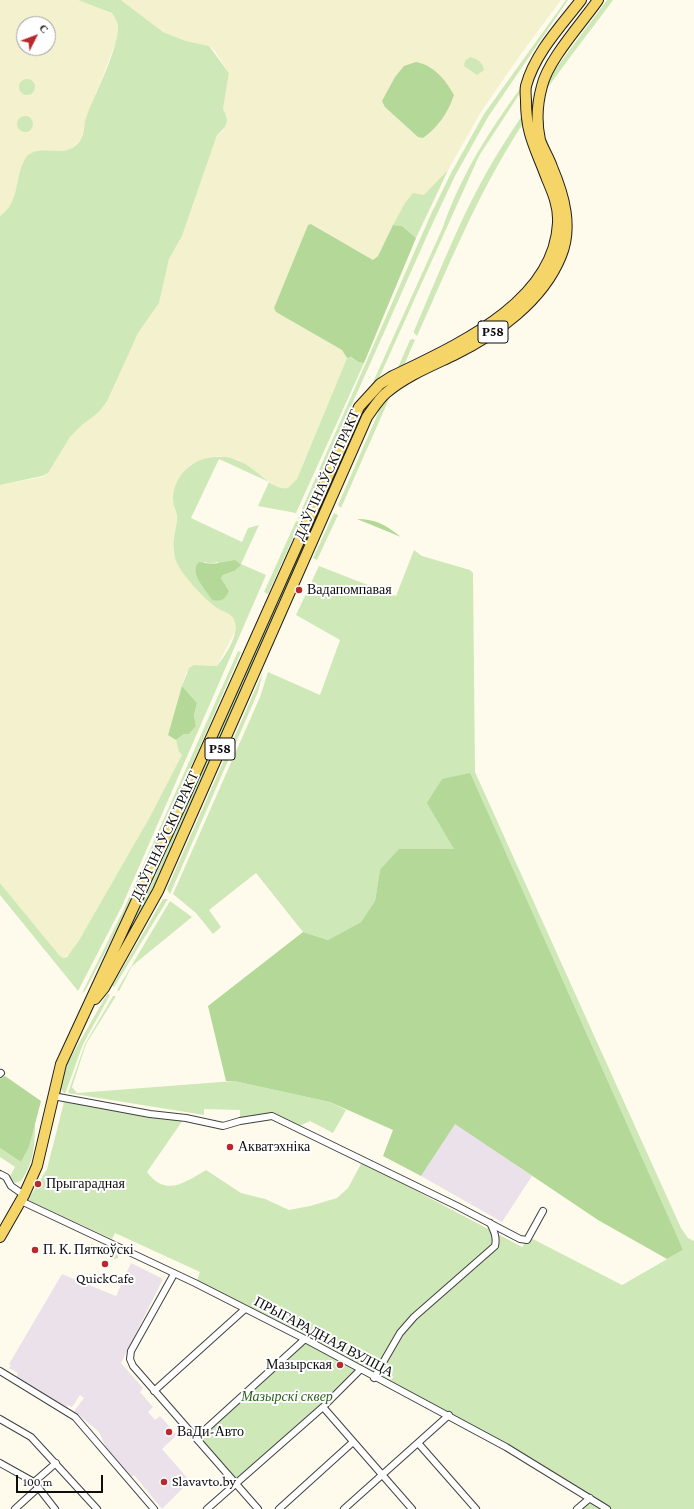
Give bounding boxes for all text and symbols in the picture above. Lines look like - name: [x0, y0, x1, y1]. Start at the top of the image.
- north arrow: [16, 16, 56, 56]
- text: С: [37, 22, 51, 36]
- road number: Р58: [478, 321, 508, 343]
- street label: ДАЎГІНАЎСКІ ТРАКТ: [291, 407, 363, 543]
- place label: Вадапомпавая: [307, 582, 392, 598]
- marker: Вадапомпавая: [294, 585, 304, 595]
- road number: Р58: [205, 738, 235, 760]
- street label: ДАЎГІНАЎСКІ ТРАКТ: [128, 769, 202, 903]
- place label: Акватэхніка: [238, 1139, 310, 1155]
- marker: Акватэхніка: [225, 1142, 235, 1152]
- place label: Прыгарадная: [46, 1176, 125, 1192]
- marker: Прыгарадная: [33, 1179, 43, 1189]
- place label: П. К. Пяткоўскі: [43, 1242, 134, 1258]
- marker: П. К. Пяткоўскі: [30, 1245, 40, 1255]
- marker: QuickCafe: [100, 1259, 110, 1269]
- place label: QuickCafe: [76, 1271, 134, 1287]
- street label: ПРЫГАРАДНАЯ ВУЛІЦА: [251, 1293, 397, 1381]
- place label: Мазырская: [266, 1357, 332, 1373]
- marker: Мазырская: [335, 1360, 345, 1370]
- park label: Мазырскі сквер: [241, 1389, 333, 1405]
- place label: ВаДи-Авто: [177, 1424, 244, 1440]
- marker: ВаДи-Авто: [164, 1427, 174, 1437]
- scale bar: [18, 1467, 105, 1493]
- place label: Slavavto.by: [172, 1474, 236, 1490]
- text: 100 m: [23, 1475, 52, 1489]
- marker: Slavavto.by: [159, 1477, 169, 1487]

